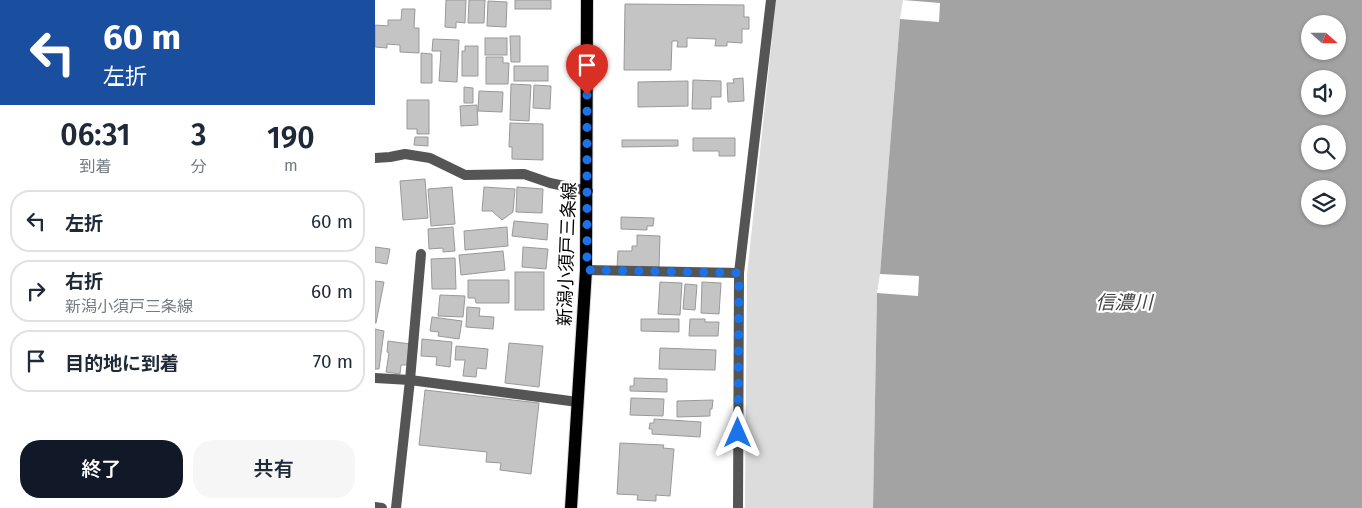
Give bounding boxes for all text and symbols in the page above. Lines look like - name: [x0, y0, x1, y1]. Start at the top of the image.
- north arrow: [1301, 15, 1346, 60]
- map controls: [1301, 15, 1346, 225]
- text: 60 m: [103, 16, 181, 58]
- icon: left: [20, 20, 85, 85]
- pin: [566, 44, 608, 95]
- icon: arrive: [573, 51, 601, 79]
- text: 左折: [103, 63, 147, 90]
- button: sound: [1301, 70, 1346, 115]
- text: 06:31: [60, 117, 130, 153]
- text: 3: [191, 117, 206, 153]
- text: 190: [267, 120, 315, 156]
- button: search: [1301, 125, 1346, 170]
- text: m: [284, 156, 298, 175]
- text: 到着: [79, 157, 111, 176]
- text: 分: [191, 157, 207, 176]
- button: layers: [1301, 180, 1346, 225]
- street label: 新潟小須戸三条線: [553, 182, 581, 326]
- icon: left: [22, 207, 50, 235]
- text: 60 m: [311, 210, 353, 233]
- text: 左折: [65, 212, 103, 235]
- text: 右折: [65, 270, 103, 293]
- icon: right: [22, 277, 50, 305]
- text: 60 m: [311, 280, 353, 303]
- water label: 信濃川: [1095, 291, 1154, 314]
- text: 新潟小須戸三条線: [65, 297, 193, 316]
- icon: arrive: [22, 347, 50, 375]
- text: 70 m: [313, 350, 353, 373]
- text: 目的地に到着: [65, 352, 179, 375]
- position arrow: [711, 406, 763, 458]
- button: 終了: [20, 440, 183, 498]
- button: 共有: [193, 440, 355, 498]

